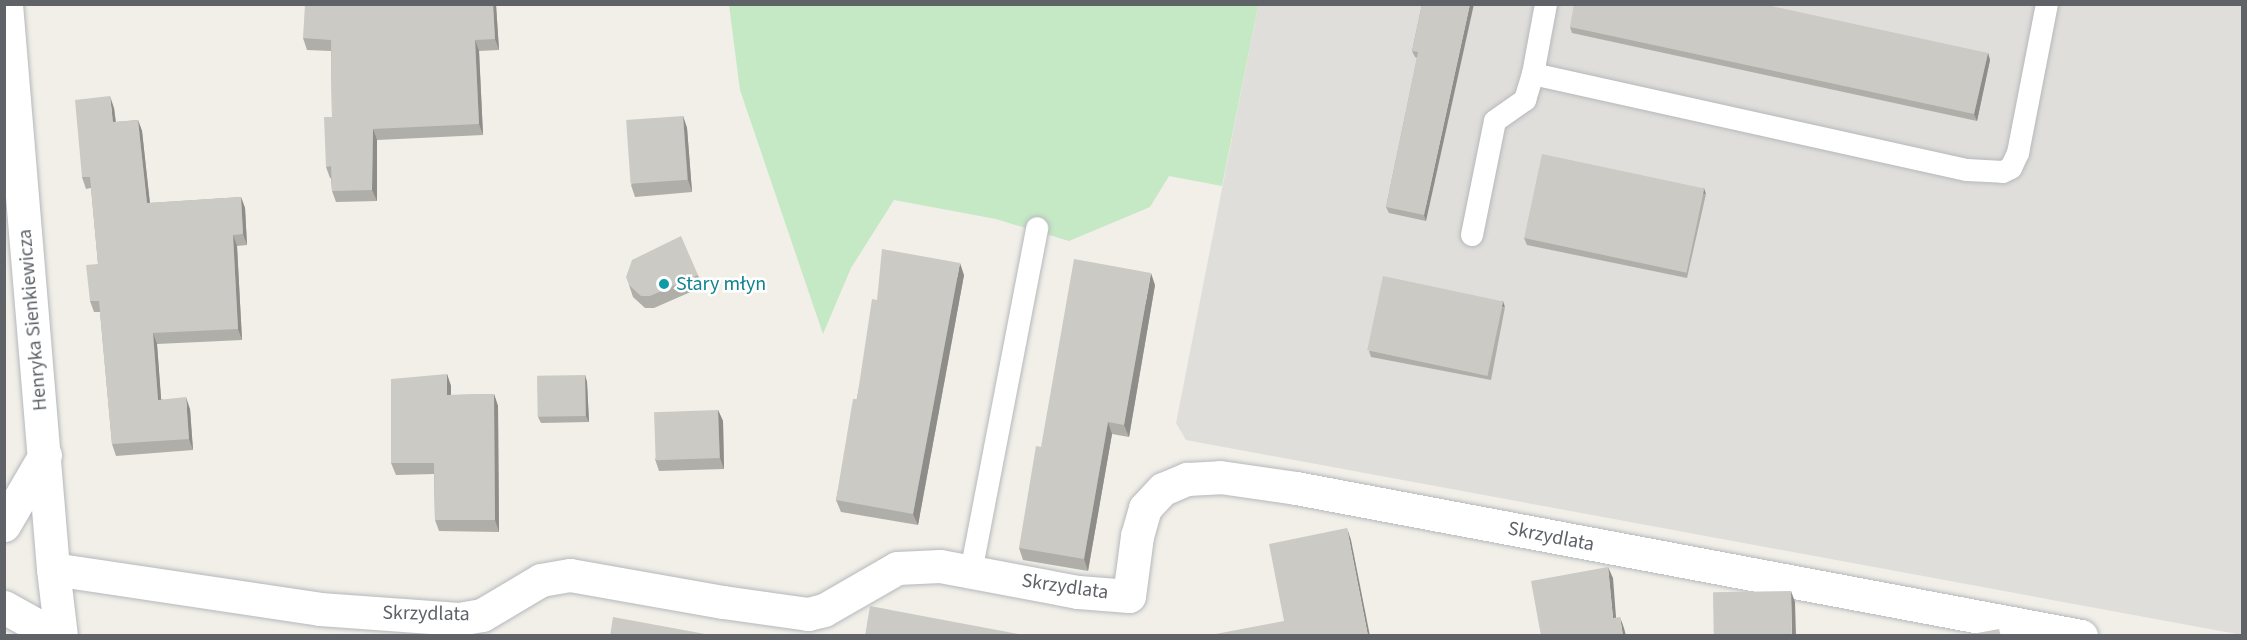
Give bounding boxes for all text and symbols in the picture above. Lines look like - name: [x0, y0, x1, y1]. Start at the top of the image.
- street label: Henryka Sienkiewicza: [13, 228, 53, 412]
- place label: Stary młyn: [676, 272, 766, 296]
- marker: Stary młyn: [657, 277, 671, 291]
- street label: Skrzydlata: [1506, 517, 1596, 557]
- street label: Skrzydlata: [1020, 569, 1110, 605]
- street label: Skrzydlata: [382, 601, 470, 627]

